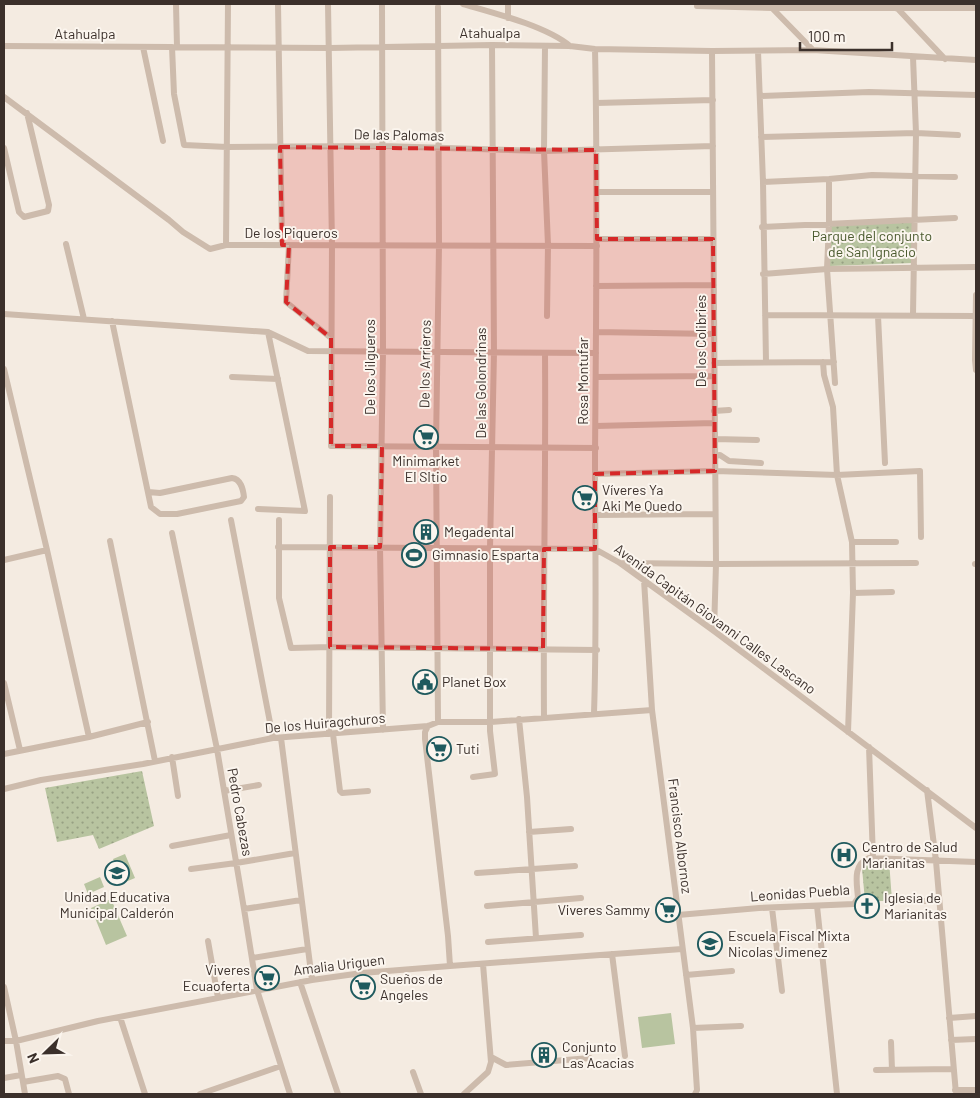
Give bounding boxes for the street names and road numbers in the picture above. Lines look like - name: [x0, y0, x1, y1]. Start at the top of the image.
- street label: Atahualpa: [460, 24, 520, 41]
- street label: Atahualpa: [55, 25, 115, 42]
- street label: De las Palomas: [354, 125, 445, 144]
- street label: De los Piqueros: [244, 224, 338, 241]
- street label: De los Colibries: [692, 294, 709, 387]
- street label: De los Jilgueros: [361, 319, 378, 415]
- street label: De los Arrieros: [415, 319, 434, 408]
- street label: De las Golondrinas: [472, 327, 489, 439]
- street label: Rosa Montufar: [574, 337, 591, 425]
- street label: Avenida Capitán Giovanni Calles Lascano: [611, 540, 819, 697]
- street label: De los Huiragchuros: [264, 709, 386, 736]
- street label: Pedro Cabezas: [224, 766, 257, 858]
- street label: Francisco Albornoz: [665, 777, 696, 895]
- street label: Leonidas Puebla: [750, 881, 850, 904]
- street label: Amalia Uriguen: [292, 950, 385, 979]

